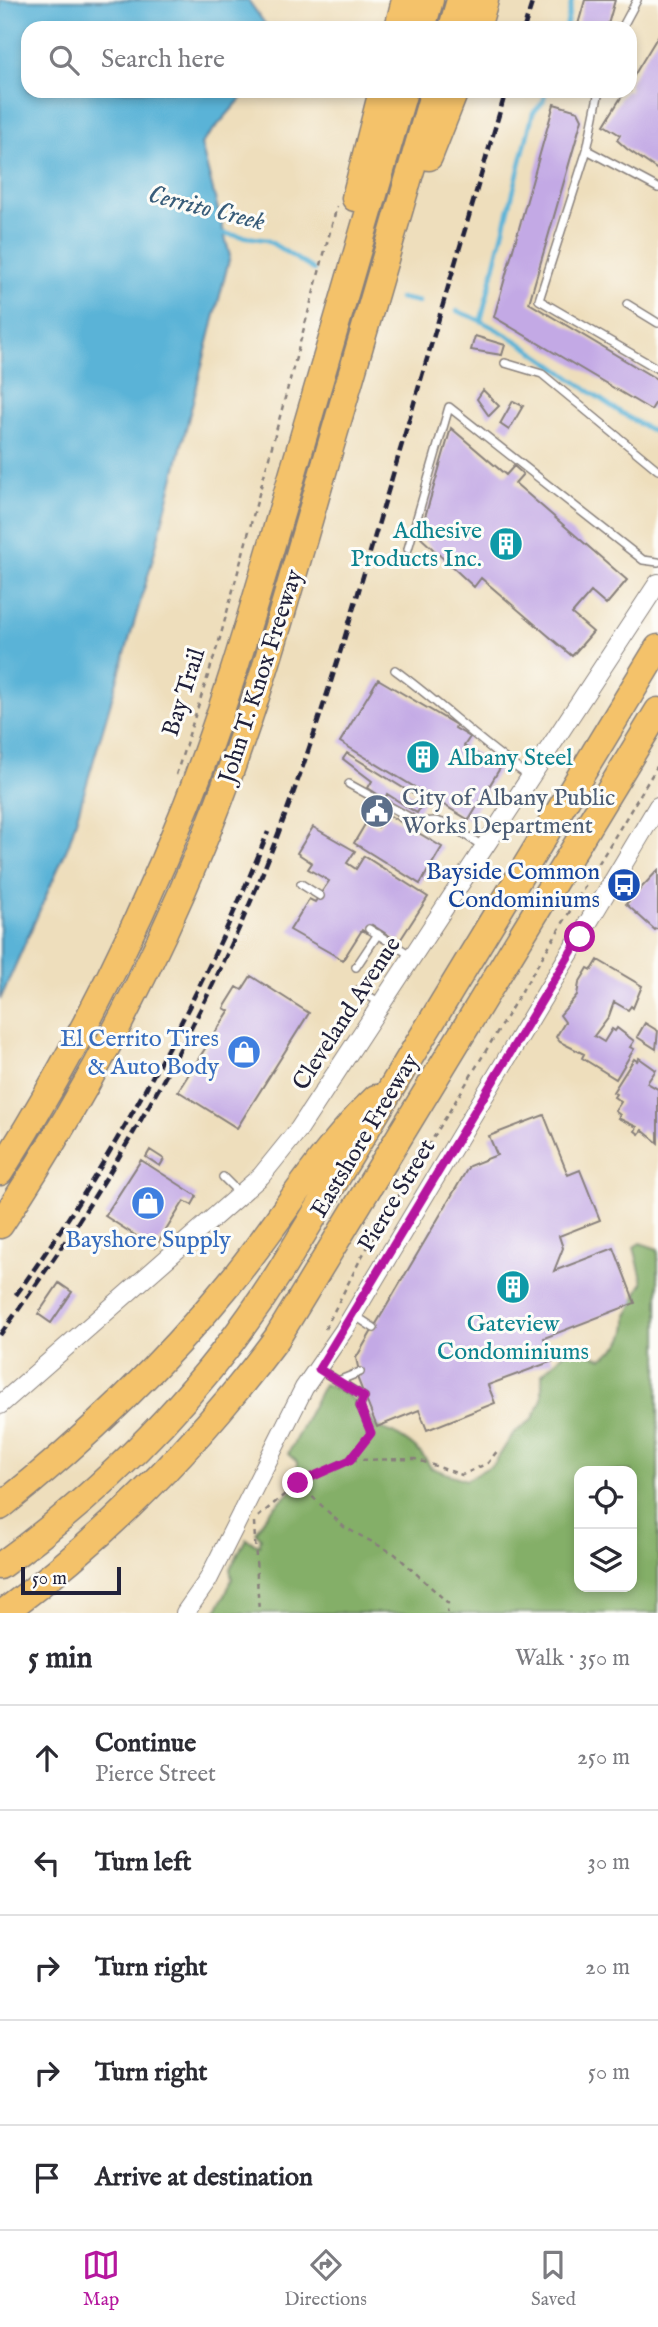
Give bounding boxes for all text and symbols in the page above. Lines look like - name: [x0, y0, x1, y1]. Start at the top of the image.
- search box: [21, 21, 637, 98]
- icon: search: [45, 41, 83, 79]
- text: Search here: [101, 43, 225, 76]
- water label: Cerrito Creek: [145, 178, 269, 239]
- place label: Adhesive Products Inc.: [350, 516, 482, 575]
- building icon: Adhesive Products Inc.: [487, 525, 525, 563]
- street label: John T. Knox Freeway: [211, 565, 311, 790]
- street label: Bay Trail: [156, 644, 213, 740]
- building icon: Albany Steel: [404, 738, 442, 776]
- place label: Albany Steel: [447, 743, 573, 774]
- place label: City of Albany Public Works Department: [402, 783, 615, 842]
- public building icon: City of Albany Public Works Department: [358, 792, 396, 830]
- place label: Bayside Common Condominiums: [426, 857, 600, 916]
- bus stop icon: Bayside Common Condominiums: [605, 866, 643, 904]
- route start: [564, 921, 595, 952]
- street label: Cleveland Avenue: [286, 931, 409, 1097]
- place label: El Cerrito Tires & Auto Body: [60, 1024, 219, 1083]
- shop icon: El Cerrito Tires & Auto Body: [225, 1033, 263, 1071]
- street label: Eastshore Freeway: [304, 1048, 427, 1224]
- street label: Pierce Street: [351, 1134, 443, 1258]
- shop icon: Bayshore Supply: [129, 1184, 167, 1222]
- place label: Bayshore Supply: [65, 1225, 231, 1256]
- building icon: Gateview Condominiums: [494, 1268, 532, 1306]
- place label: Gateview Condominiums: [437, 1309, 589, 1368]
- map controls: [574, 1466, 637, 1592]
- button: locate: [574, 1466, 637, 1529]
- route end: [282, 1467, 313, 1498]
- button: layers: [574, 1529, 637, 1592]
- scale bar: [21, 1564, 121, 1596]
- text: 50 m: [32, 1567, 67, 1591]
- text: 5 min: [28, 1640, 93, 1678]
- text: Walk · 350 m: [515, 1644, 630, 1673]
- text: Continue: [95, 1727, 196, 1760]
- icon: ahead: [28, 1739, 66, 1777]
- text: 250 m: [577, 1743, 630, 1772]
- text: Pierce Street: [95, 1760, 216, 1789]
- icon: left: [28, 1844, 66, 1882]
- text: Turn left: [95, 1846, 192, 1879]
- text: 30 m: [587, 1848, 630, 1877]
- icon: right: [28, 1949, 66, 1987]
- text: Turn right: [95, 1951, 208, 1984]
- text: 20 m: [585, 1953, 630, 1982]
- icon: right: [28, 2054, 66, 2092]
- text: Turn right: [95, 2056, 208, 2089]
- text: 50 m: [588, 2058, 630, 2087]
- icon: arrive: [28, 2159, 66, 2197]
- text: Arrive at destination: [95, 2161, 313, 2194]
- tab: Map: [82, 2246, 120, 2312]
- tab: Directions: [284, 2246, 367, 2312]
- tab: Saved: [531, 2246, 576, 2312]

